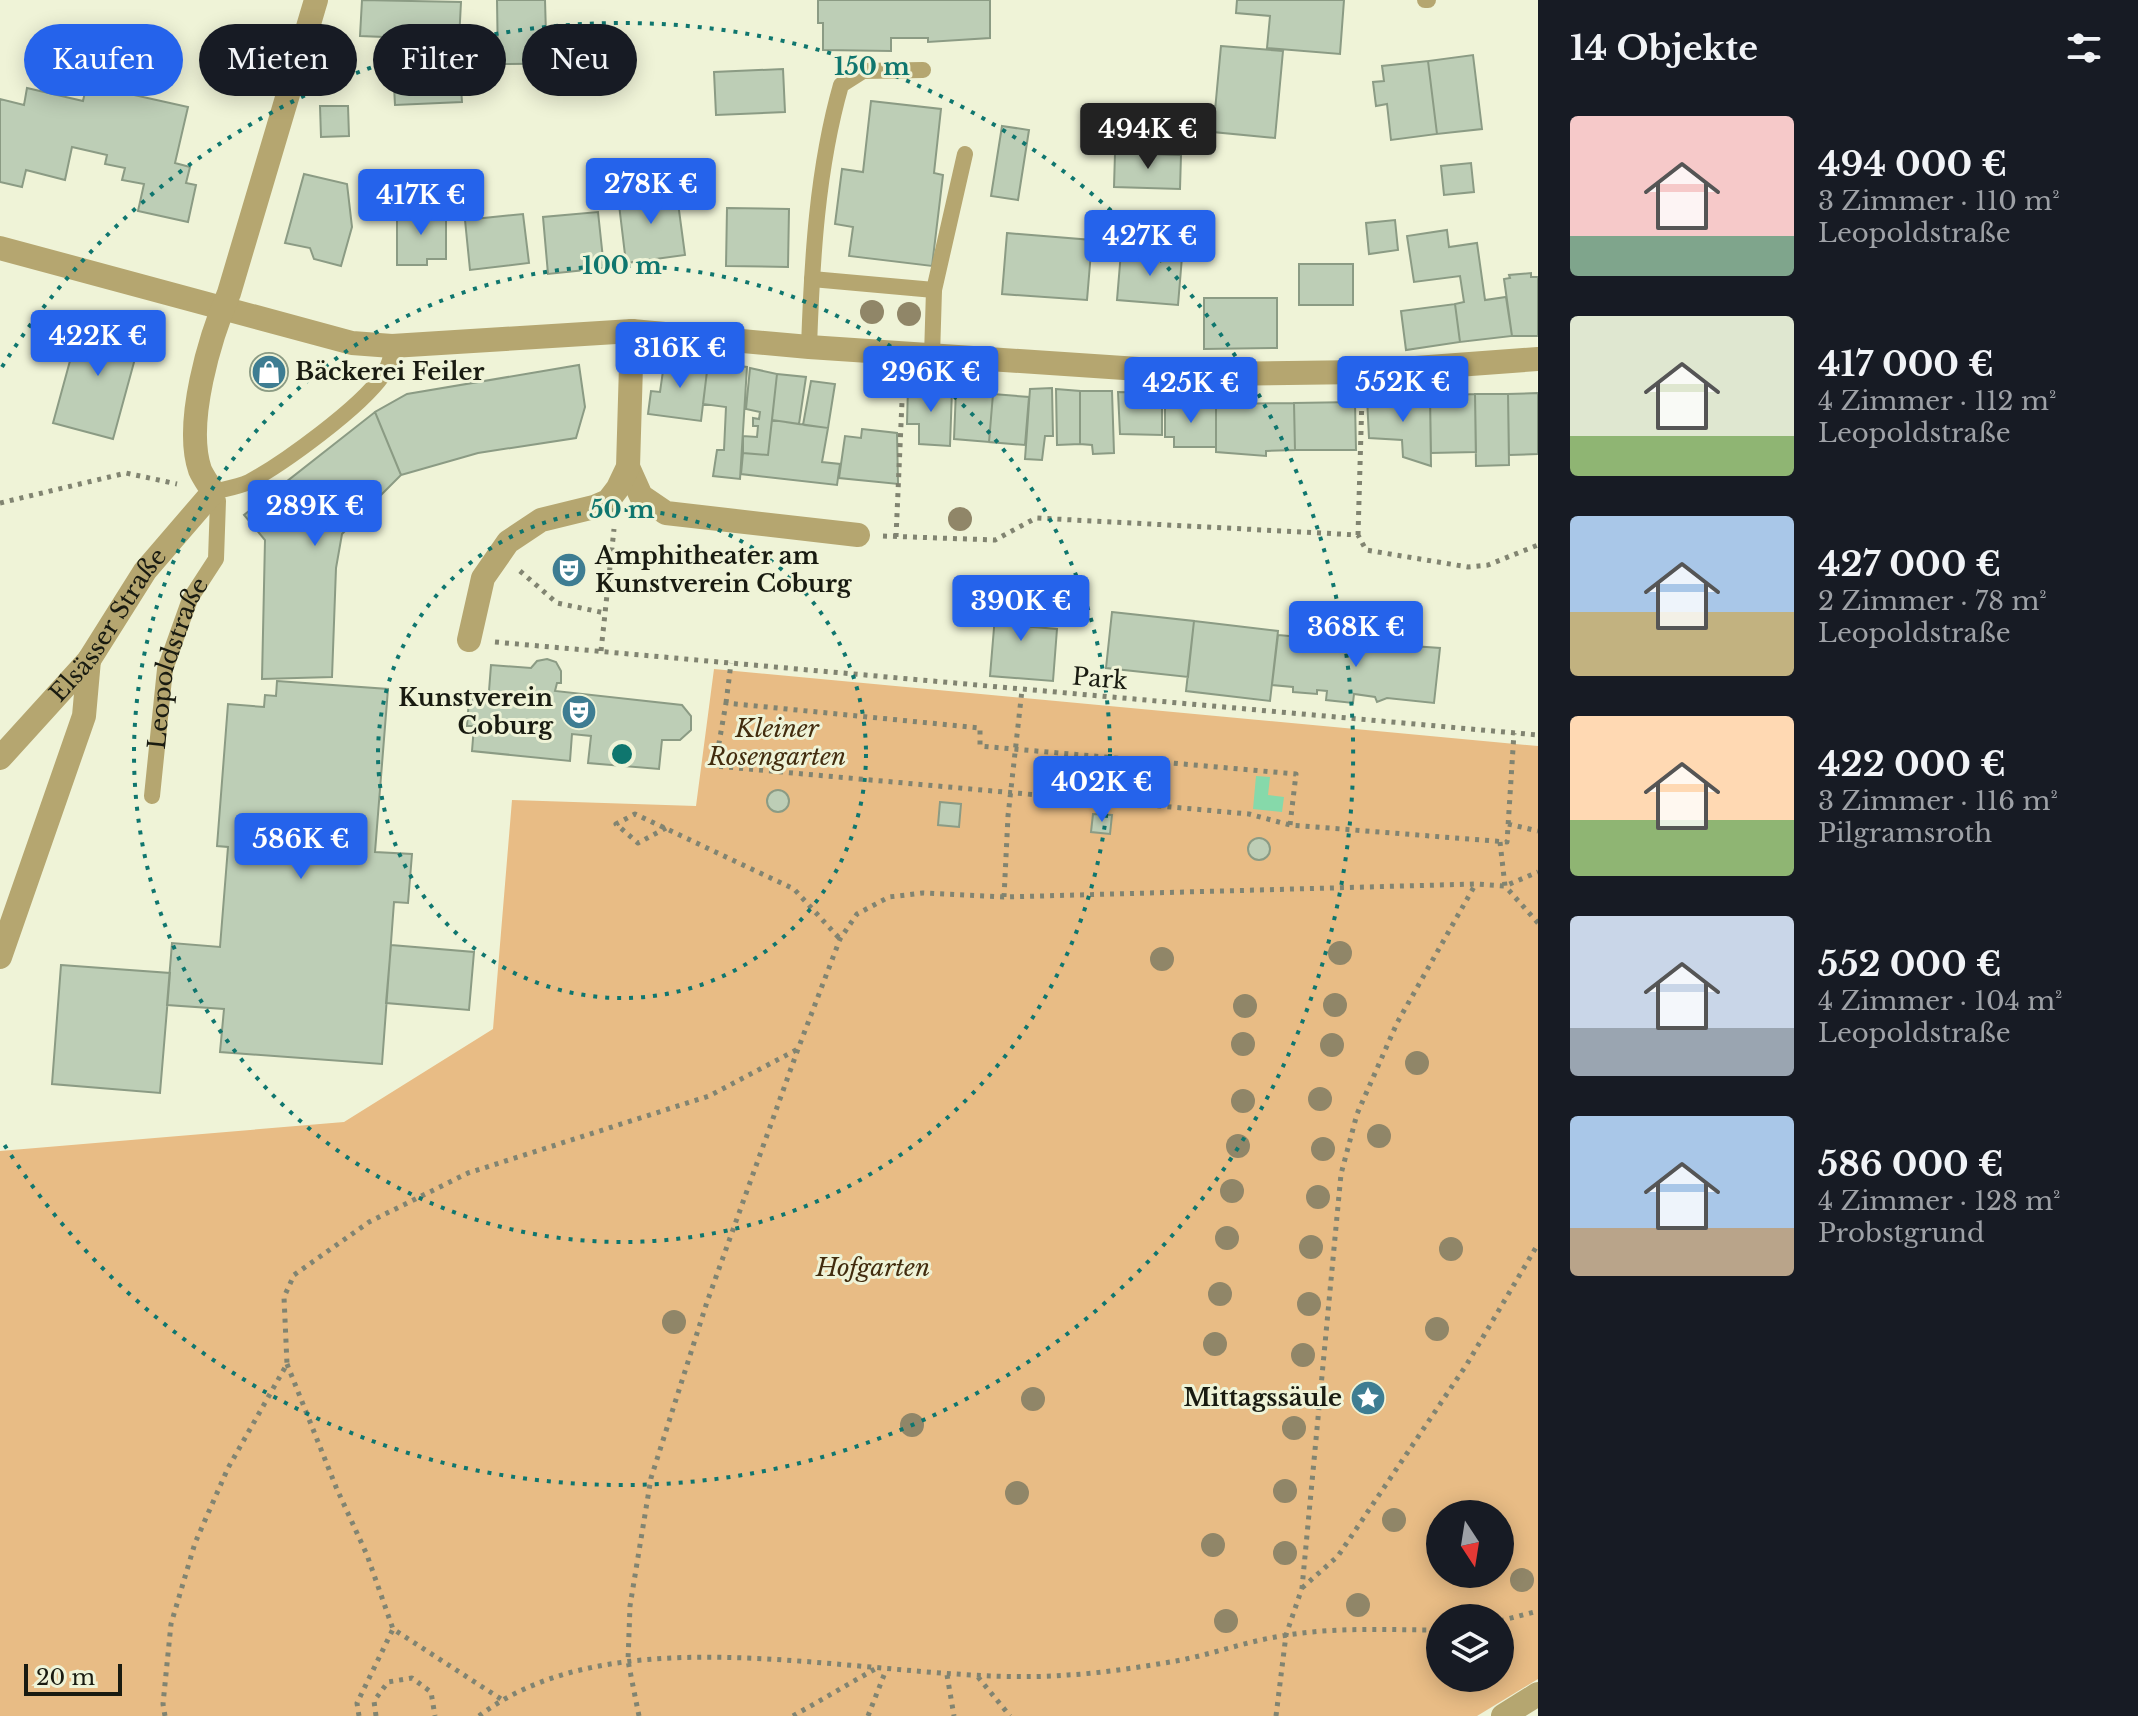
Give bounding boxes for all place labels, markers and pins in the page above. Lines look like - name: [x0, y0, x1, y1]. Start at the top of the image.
- pin: 494K €: [1083, 103, 1213, 171]
- pin: 278K €: [586, 158, 716, 226]
- pin: 417K €: [356, 169, 486, 237]
- pin: 427K €: [1085, 210, 1215, 278]
- pin: 422K €: [33, 310, 163, 378]
- pin: 316K €: [615, 322, 745, 390]
- pin: 296K €: [866, 346, 996, 414]
- shop icon: Bäckerei Feiler: [250, 353, 288, 391]
- pin: 552K €: [1338, 356, 1468, 424]
- place label: Bäckerei Feiler: [295, 357, 485, 386]
- pin: 425K €: [1126, 357, 1256, 425]
- pin: 289K €: [250, 480, 380, 548]
- place label: Amphitheater am Kunstverein Coburg: [594, 541, 853, 598]
- theatre icon: Amphitheater am Kunstverein Coburg: [550, 551, 588, 589]
- pin: 390K €: [956, 575, 1086, 643]
- pin: 368K €: [1291, 601, 1421, 669]
- place label: Kunstverein Coburg: [398, 683, 554, 740]
- theatre icon: Kunstverein Coburg: [560, 693, 598, 731]
- centre of rings: [608, 740, 636, 768]
- pin: 402K €: [1037, 756, 1167, 824]
- pin: 586K €: [236, 813, 366, 881]
- place icon: Mittagssäule: [1349, 1379, 1387, 1417]
- place label: Mittagssäule: [1183, 1383, 1342, 1412]

